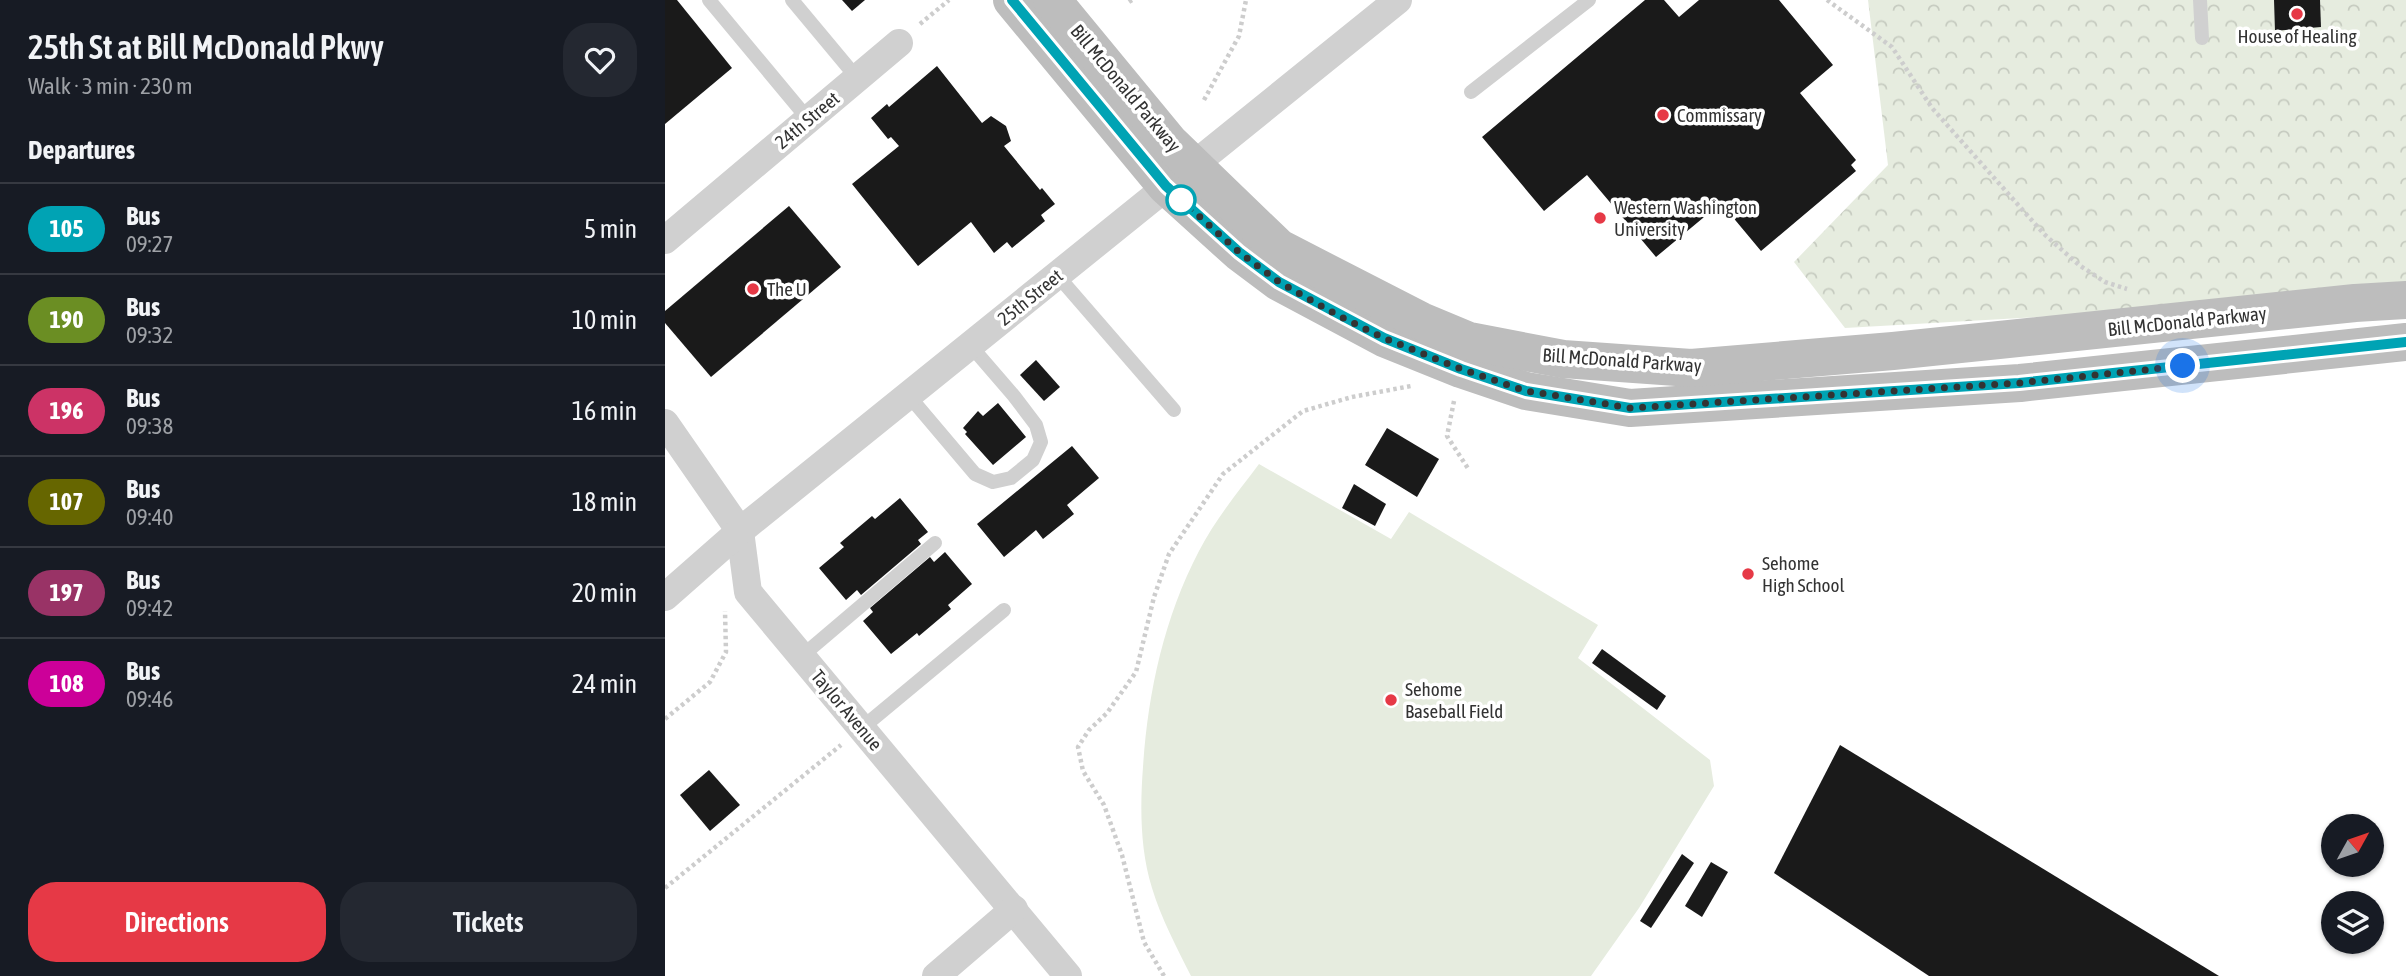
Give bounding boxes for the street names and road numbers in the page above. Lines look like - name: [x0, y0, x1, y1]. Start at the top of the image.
- street label: Bill McDonald Parkway: [1066, 20, 1186, 156]
- street label: 24th Street: [770, 87, 844, 153]
- street label: 25th Street: [993, 264, 1067, 330]
- street label: Bill McDonald Parkway: [2107, 302, 2268, 340]
- street label: Bill McDonald Parkway: [1542, 343, 1702, 377]
- street label: Taylor Avenue: [807, 665, 887, 755]

